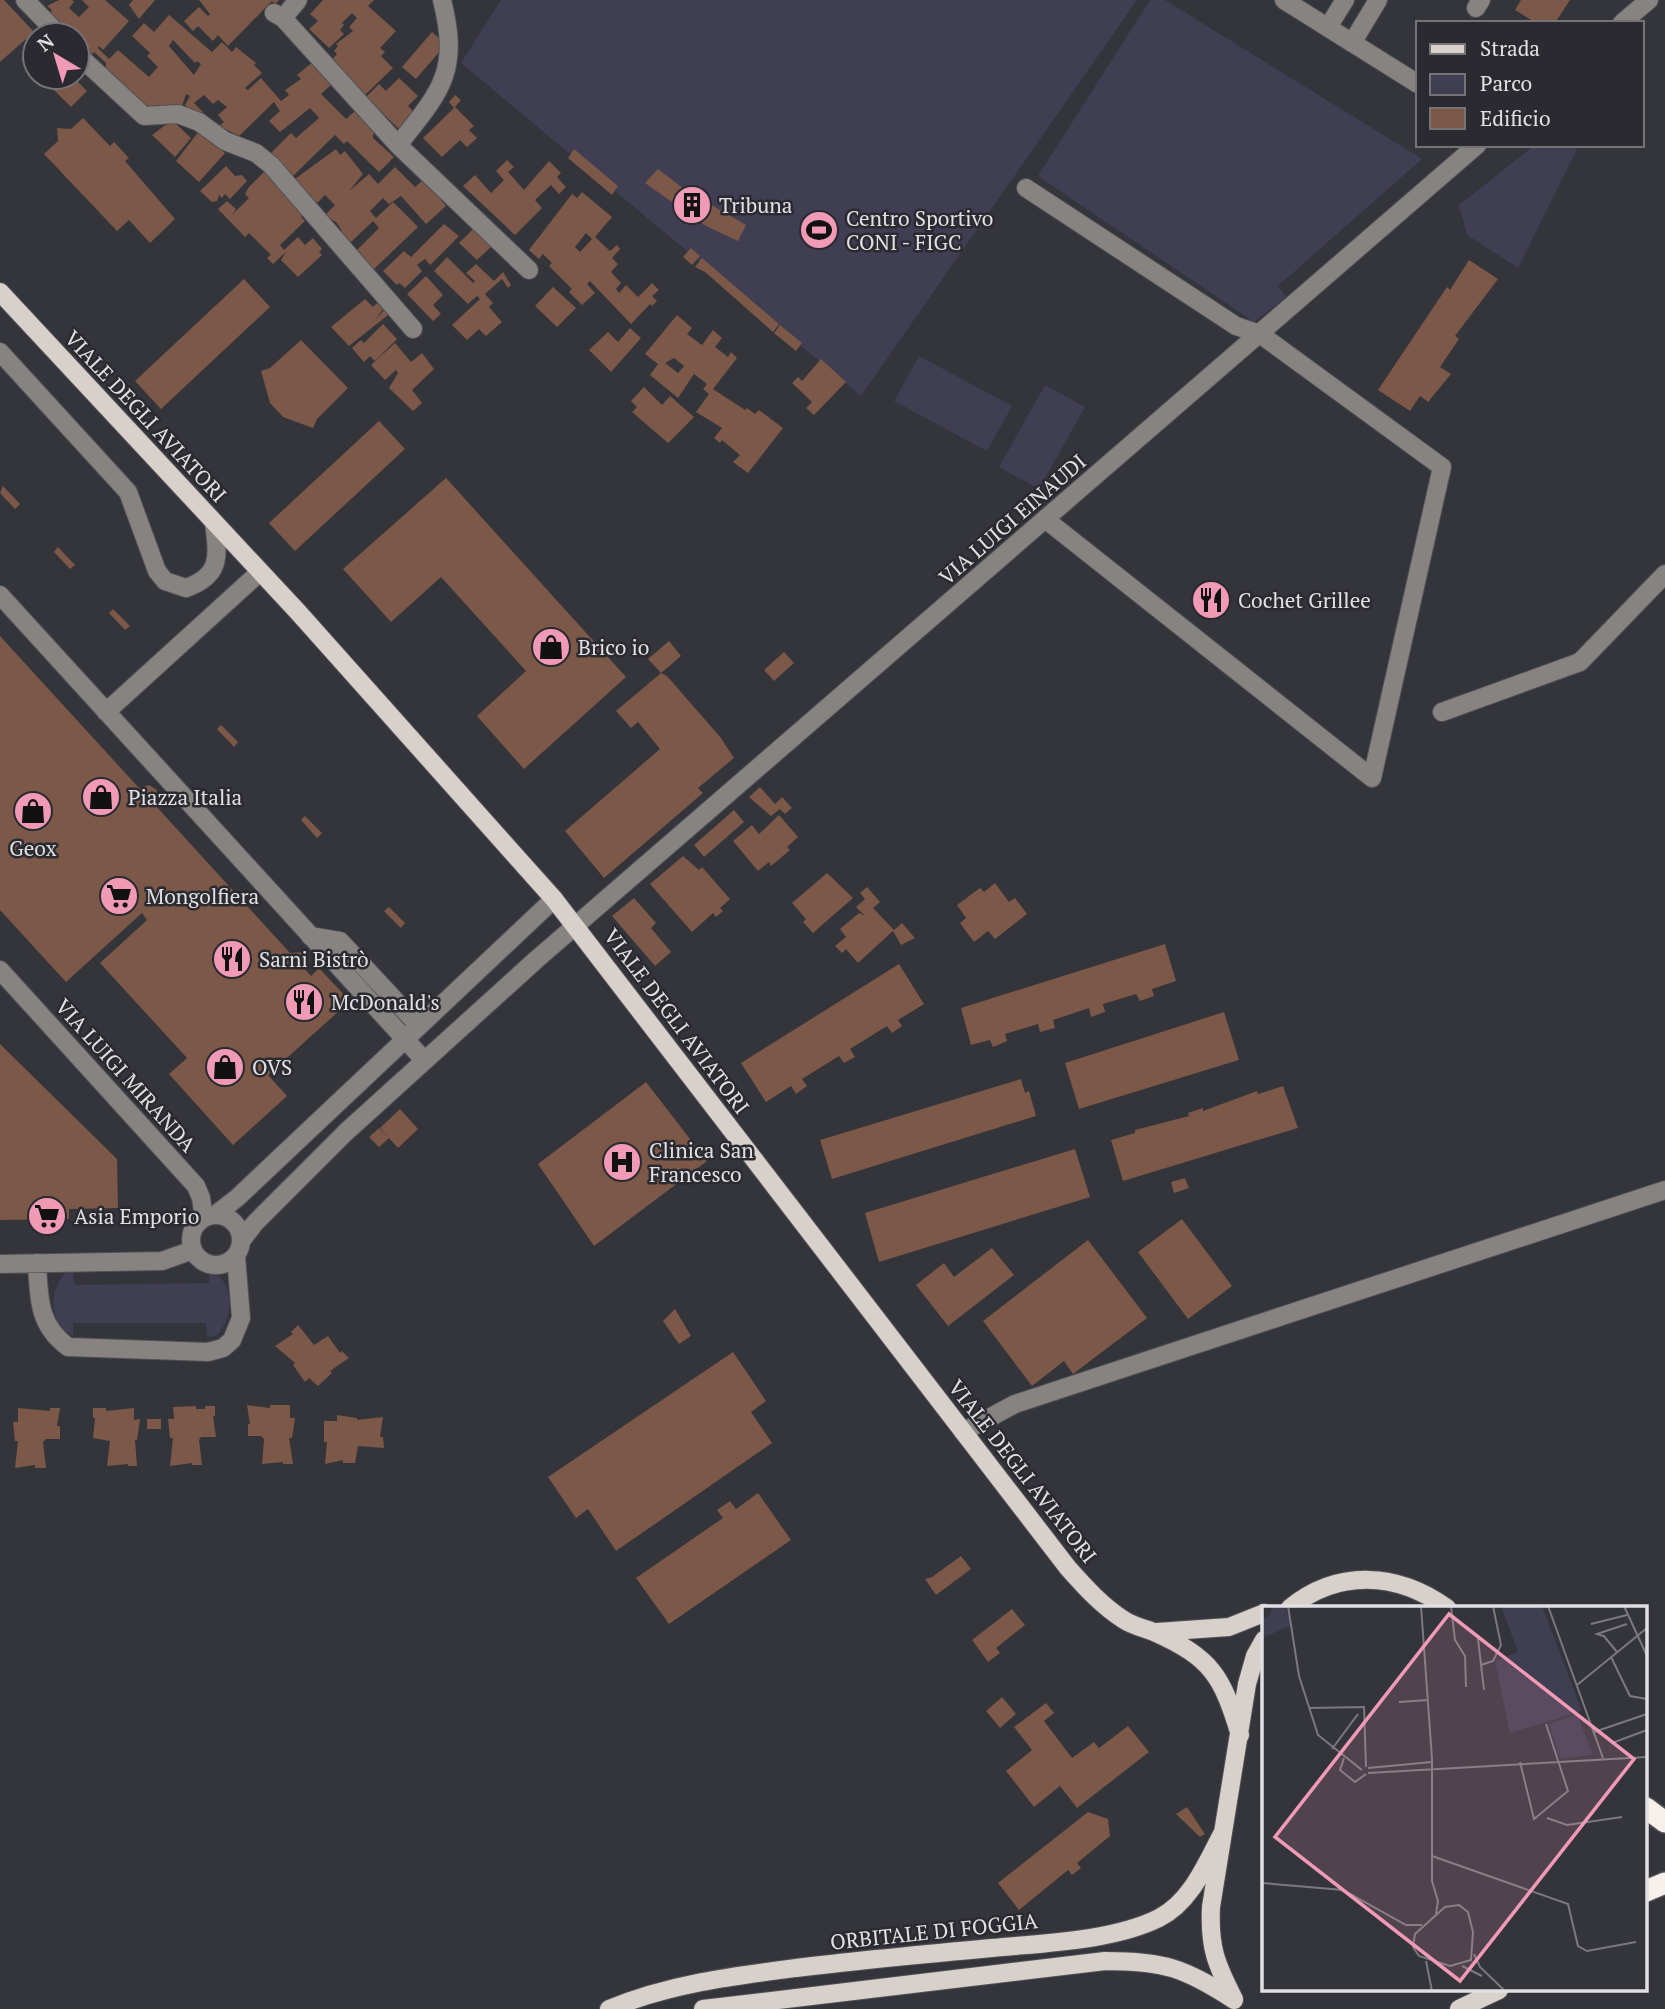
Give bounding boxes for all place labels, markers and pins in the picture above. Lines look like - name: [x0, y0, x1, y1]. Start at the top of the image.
- building icon: Tribuna: [671, 184, 713, 226]
- place label: Tribuna: [719, 191, 793, 219]
- place label: Centro Sportivo CONI - FIGC: [846, 204, 993, 256]
- sports icon: Centro Sportivo CONI - FIGC: [798, 209, 840, 251]
- restaurant icon: Cochet Grillee: [1190, 579, 1232, 621]
- place label: Cochet Grillee: [1238, 586, 1371, 614]
- shop icon: Brico io: [530, 626, 572, 668]
- place label: Brico io: [578, 633, 649, 661]
- shop icon: Piazza Italia: [80, 776, 122, 818]
- place label: Piazza Italia: [128, 783, 243, 811]
- shop icon: Geox: [12, 790, 54, 832]
- place label: Geox: [9, 834, 57, 862]
- supermarket icon: Mongolfiera: [98, 875, 140, 917]
- place label: Mongolfiera: [146, 882, 260, 910]
- restaurant icon: Sarni Bistrò: [211, 938, 253, 980]
- place label: Sarni Bistrò: [259, 945, 369, 973]
- restaurant icon: McDonald's: [283, 981, 325, 1023]
- place label: McDonald's: [331, 988, 440, 1016]
- shop icon: OVS: [204, 1046, 246, 1088]
- place label: OVS: [252, 1053, 292, 1081]
- place label: Clinica San Francesco: [649, 1136, 754, 1188]
- hospital icon: Clinica San Francesco: [601, 1141, 643, 1183]
- supermarket icon: Asia Emporio: [26, 1195, 68, 1237]
- place label: Asia Emporio: [74, 1202, 199, 1230]

